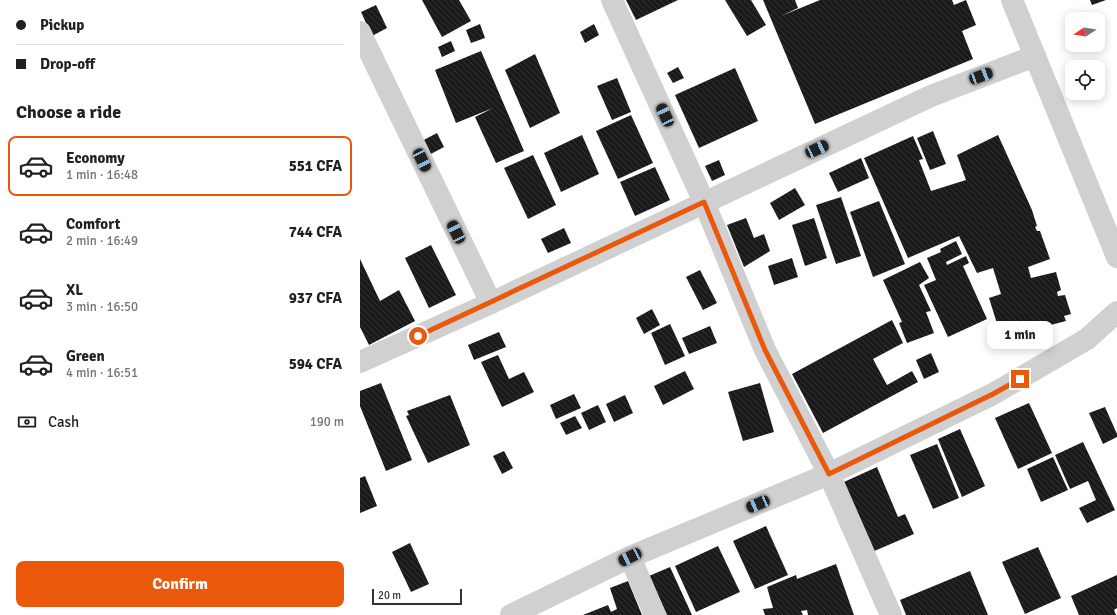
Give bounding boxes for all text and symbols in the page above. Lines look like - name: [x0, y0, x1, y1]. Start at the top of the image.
- north arrow: [1065, 12, 1105, 52]
- map controls: [1065, 12, 1105, 100]
- text: Pickup: [40, 16, 84, 34]
- text: Drop-off: [40, 55, 95, 73]
- button: locate: [1065, 60, 1105, 100]
- car: [968, 66, 994, 86]
- text: Choose a ride: [16, 101, 121, 123]
- car: [654, 102, 676, 128]
- car: [804, 138, 830, 160]
- car: [411, 147, 433, 173]
- icon: car: [18, 148, 54, 184]
- text: Economy: [66, 149, 125, 167]
- text: 551 CFA: [289, 157, 342, 175]
- text: 1 min · 16:48: [66, 167, 138, 183]
- icon: car: [18, 214, 54, 250]
- text: Comfort: [66, 215, 120, 233]
- car: [445, 219, 467, 245]
- text: 744 CFA: [289, 223, 342, 241]
- text: 2 min · 16:49: [66, 233, 138, 249]
- icon: car: [18, 280, 54, 316]
- text: XL: [66, 281, 83, 299]
- text: 937 CFA: [289, 289, 342, 307]
- text: 3 min · 16:50: [66, 299, 138, 315]
- callout: 1 min: [987, 321, 1053, 349]
- route start: [409, 327, 427, 345]
- text: 1 min: [1004, 327, 1036, 343]
- icon: car: [18, 346, 54, 382]
- text: Green: [66, 347, 105, 365]
- text: 594 CFA: [289, 355, 342, 373]
- text: 4 min · 16:51: [66, 365, 138, 381]
- route end: [1011, 370, 1029, 388]
- icon: cash: [16, 411, 38, 433]
- text: Cash: [48, 413, 79, 431]
- text: 190 m: [310, 414, 344, 430]
- car: [745, 494, 771, 514]
- car: [617, 546, 643, 568]
- button: Confirm: [16, 561, 344, 607]
- scale bar: [372, 587, 462, 606]
- text: 20 m: [378, 589, 401, 602]

